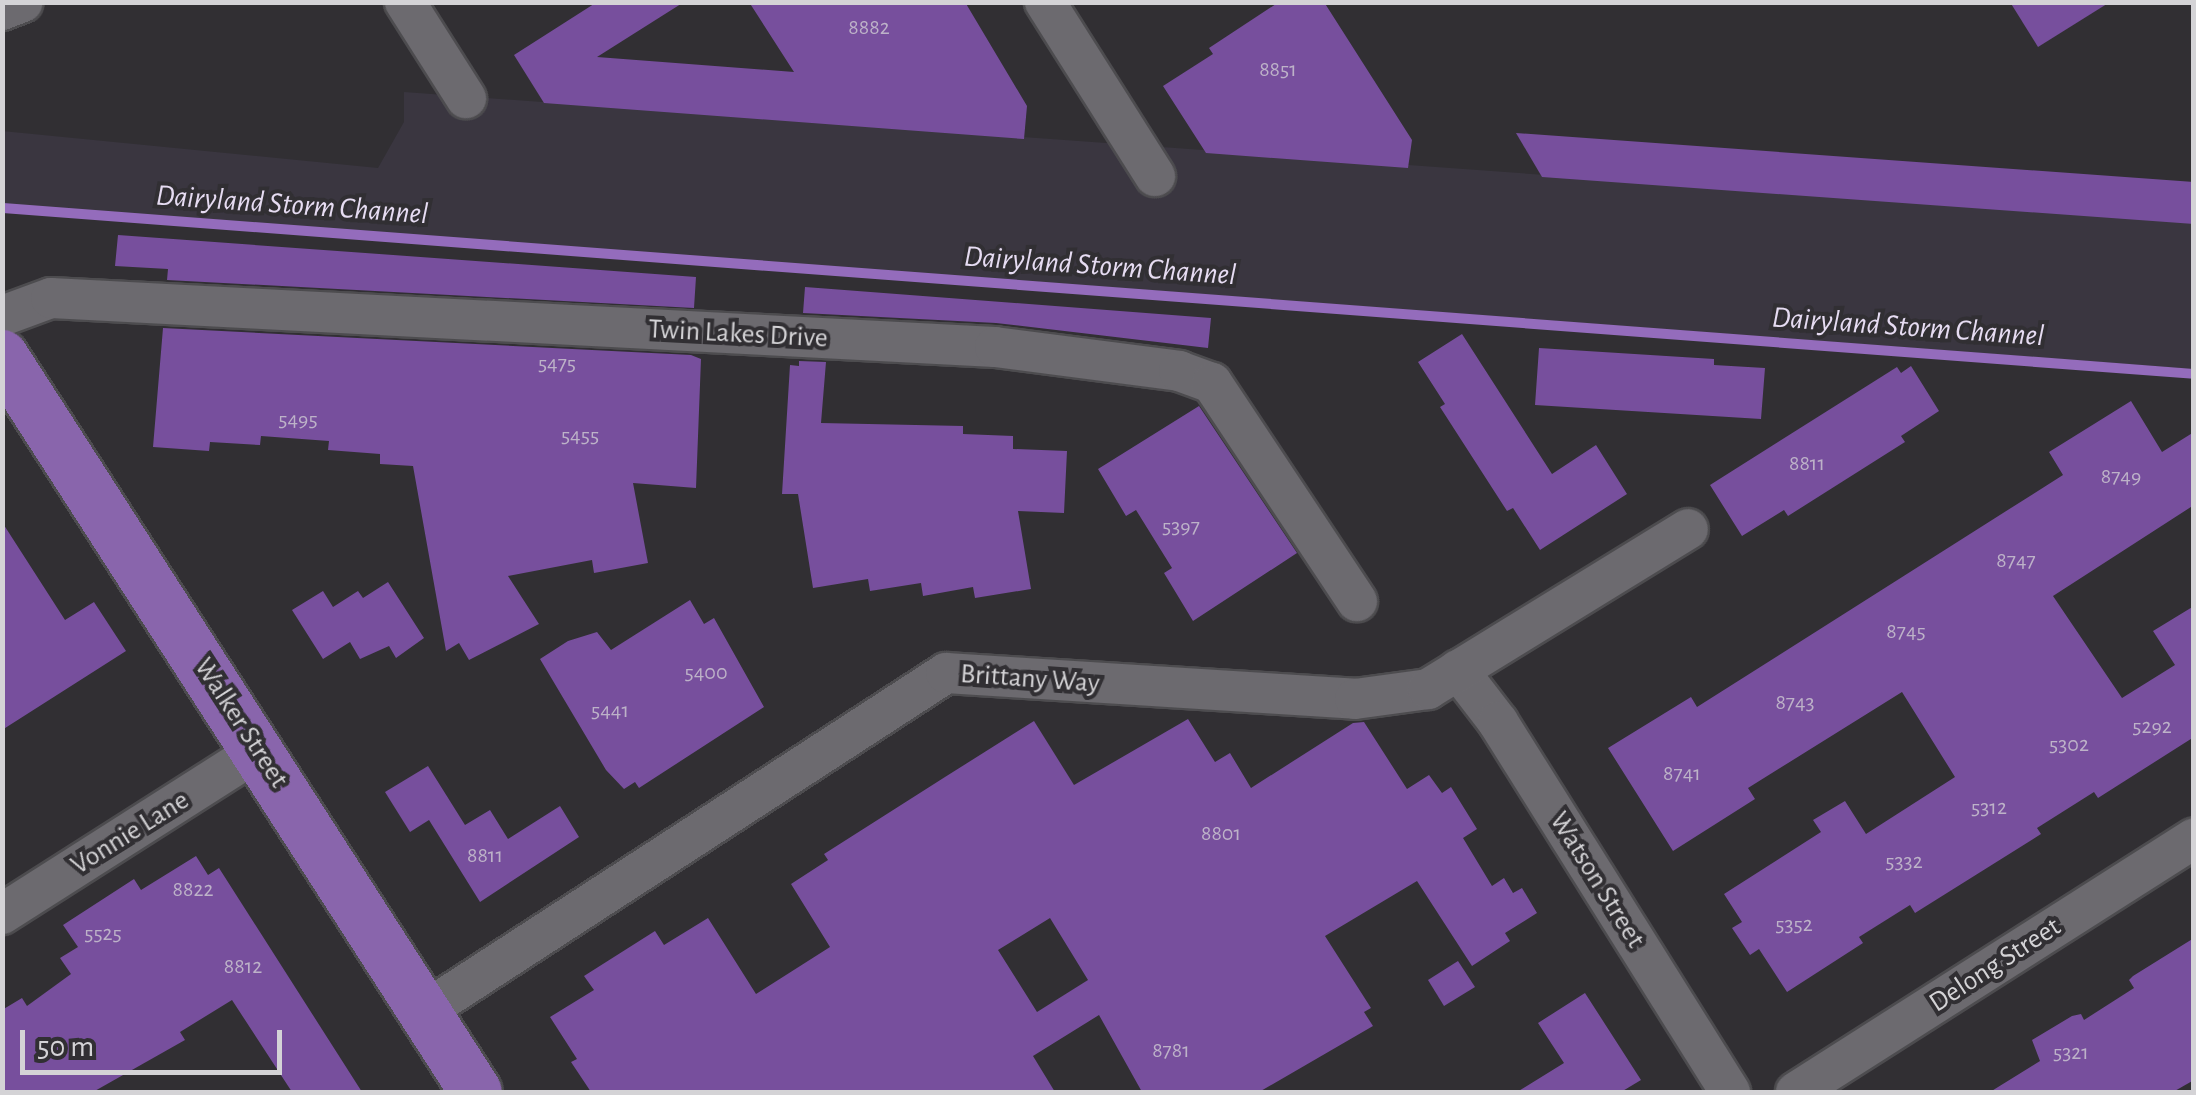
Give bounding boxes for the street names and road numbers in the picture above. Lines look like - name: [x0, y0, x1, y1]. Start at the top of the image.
- street label: Twin Lakes Drive: [647, 313, 829, 355]
- street label: Walker Street: [187, 652, 295, 794]
- street label: Brittany Way: [959, 657, 1101, 701]
- street label: Vonnie Lane: [65, 784, 195, 882]
- street label: Watson Street: [1542, 806, 1652, 954]
- street label: Delong Street: [1923, 910, 2067, 1020]

